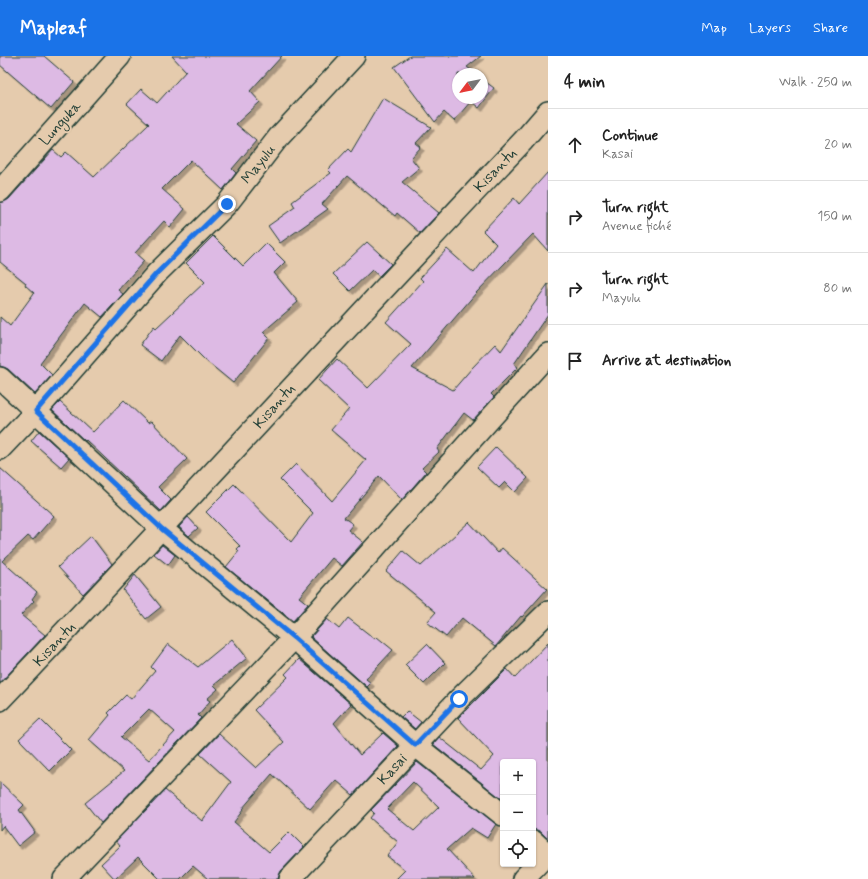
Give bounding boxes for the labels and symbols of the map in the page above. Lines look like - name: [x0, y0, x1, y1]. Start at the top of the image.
- north arrow: [452, 68, 488, 104]
- street label: Lunguka: [35, 96, 87, 151]
- street label: Mayulu: [237, 141, 281, 189]
- street label: Kisantu: [470, 144, 522, 197]
- route end: [218, 195, 236, 213]
- street label: Kisantu: [249, 380, 301, 433]
- street label: Kisantu: [29, 618, 81, 671]
- route start: [450, 690, 468, 708]
- street label: Kasai: [373, 750, 412, 790]

